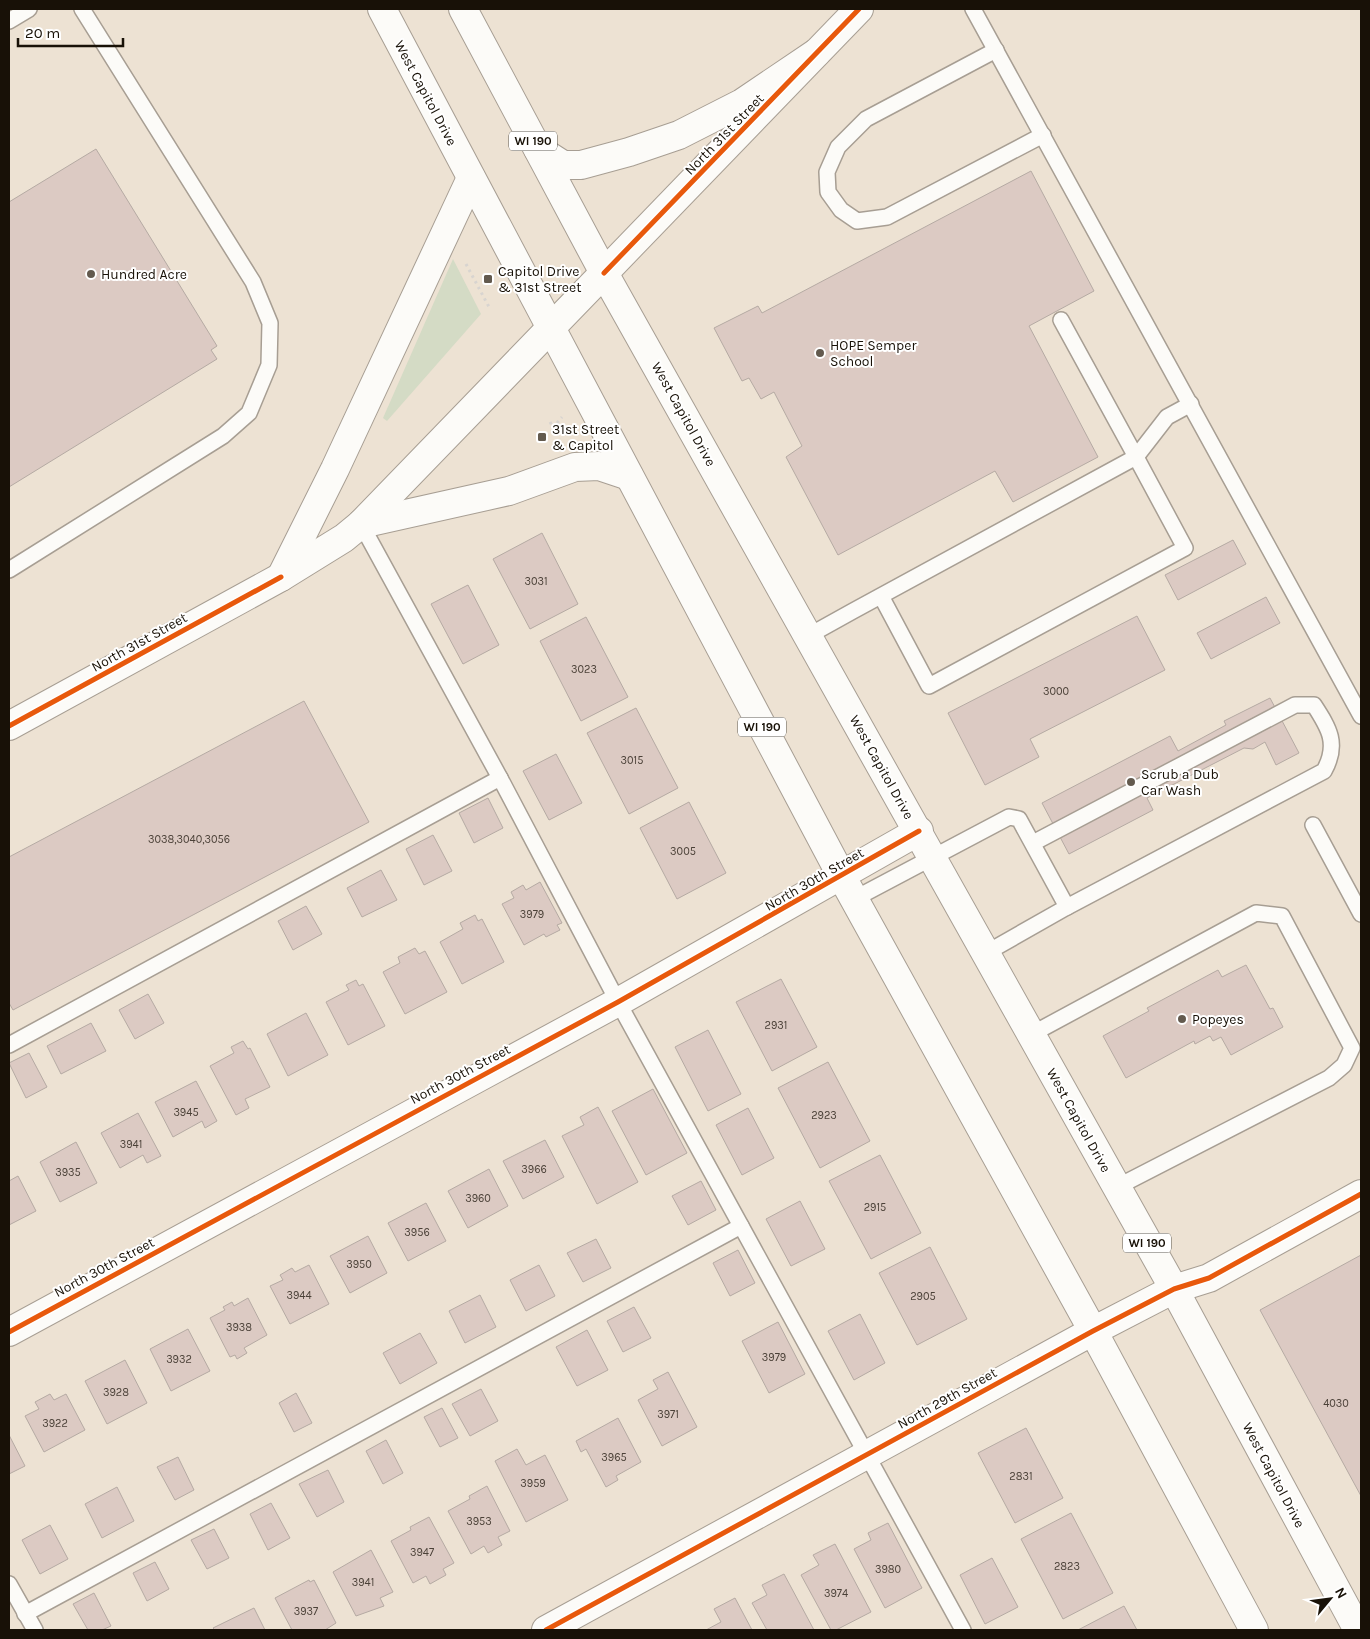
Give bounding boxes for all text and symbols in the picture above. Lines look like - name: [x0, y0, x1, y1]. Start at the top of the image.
- scale bar: [18, 15, 122, 47]
- text: 20 m: [25, 24, 60, 42]
- street label: West Capitol Drive: [391, 38, 460, 149]
- street label: North 31st Street: [681, 90, 768, 179]
- road number: WI 190: [509, 132, 557, 150]
- place label: Capitol Drive & 31st Street: [498, 263, 581, 296]
- place label: Hundred Acre: [101, 266, 187, 283]
- marker: Hundred Acre: [85, 268, 97, 280]
- marker: Capitol Drive & 31st Street: [482, 273, 494, 285]
- place label: HOPE Semper School: [830, 337, 917, 370]
- marker: HOPE Semper School: [814, 347, 826, 359]
- street label: West Capitol Drive: [648, 359, 719, 469]
- place label: 31st Street & Capitol: [552, 421, 619, 454]
- marker: 31st Street & Capitol: [536, 431, 548, 443]
- house number: 3031: [524, 575, 548, 588]
- street label: North 31st Street: [89, 609, 190, 676]
- house number: 3023: [571, 663, 597, 676]
- house number: 3000: [1043, 685, 1069, 698]
- street label: West Capitol Drive: [846, 712, 917, 822]
- road number: WI 190: [738, 718, 786, 736]
- house number: 3015: [621, 754, 643, 767]
- place label: Scrub a Dub Car Wash: [1141, 766, 1219, 799]
- marker: Scrub a Dub Car Wash: [1125, 776, 1137, 788]
- house number: 3038,3040,3056: [148, 833, 230, 846]
- street label: North 30th Street: [762, 844, 867, 915]
- house number: 3005: [670, 845, 696, 858]
- house number: 3979: [520, 908, 544, 921]
- place label: Popeyes: [1192, 1011, 1244, 1028]
- marker: Popeyes: [1176, 1013, 1188, 1025]
- house number: 2931: [765, 1019, 787, 1032]
- street label: North 30th Street: [407, 1041, 513, 1108]
- street label: West Capitol Drive: [1043, 1065, 1114, 1175]
- house number: 3945: [173, 1106, 199, 1119]
- house number: 2923: [811, 1109, 837, 1122]
- house number: 3941: [120, 1138, 142, 1151]
- house number: 3966: [521, 1163, 547, 1176]
- house number: 3935: [55, 1166, 81, 1179]
- house number: 3960: [465, 1192, 491, 1205]
- house number: 2915: [864, 1201, 886, 1214]
- house number: 3956: [404, 1226, 430, 1239]
- street label: North 30th Street: [51, 1234, 157, 1301]
- road number: WI 190: [1123, 1234, 1171, 1252]
- house number: 3950: [346, 1258, 372, 1271]
- house number: 3944: [286, 1289, 312, 1302]
- house number: 2905: [910, 1290, 936, 1303]
- house number: 3938: [226, 1321, 252, 1334]
- house number: 3979: [762, 1351, 786, 1364]
- house number: 3932: [166, 1353, 192, 1366]
- street label: North 29th Street: [895, 1364, 1000, 1433]
- house number: 3928: [103, 1386, 129, 1399]
- house number: 4030: [1323, 1397, 1349, 1410]
- house number: 3971: [657, 1408, 679, 1421]
- house number: 3922: [42, 1417, 68, 1430]
- street label: West Capitol Drive: [1239, 1420, 1308, 1531]
- house number: 3965: [601, 1451, 627, 1464]
- house number: 2831: [1009, 1470, 1033, 1483]
- house number: 3959: [520, 1477, 546, 1490]
- house number: 3953: [466, 1515, 492, 1528]
- house number: 3947: [410, 1546, 434, 1559]
- house number: 2823: [1054, 1560, 1080, 1573]
- house number: 3980: [875, 1563, 901, 1576]
- north arrow: [1305, 1574, 1355, 1624]
- house number: 3941: [352, 1576, 374, 1589]
- text: N: [1331, 1584, 1351, 1601]
- house number: 3974: [824, 1587, 848, 1600]
- house number: 3937: [294, 1605, 318, 1618]

